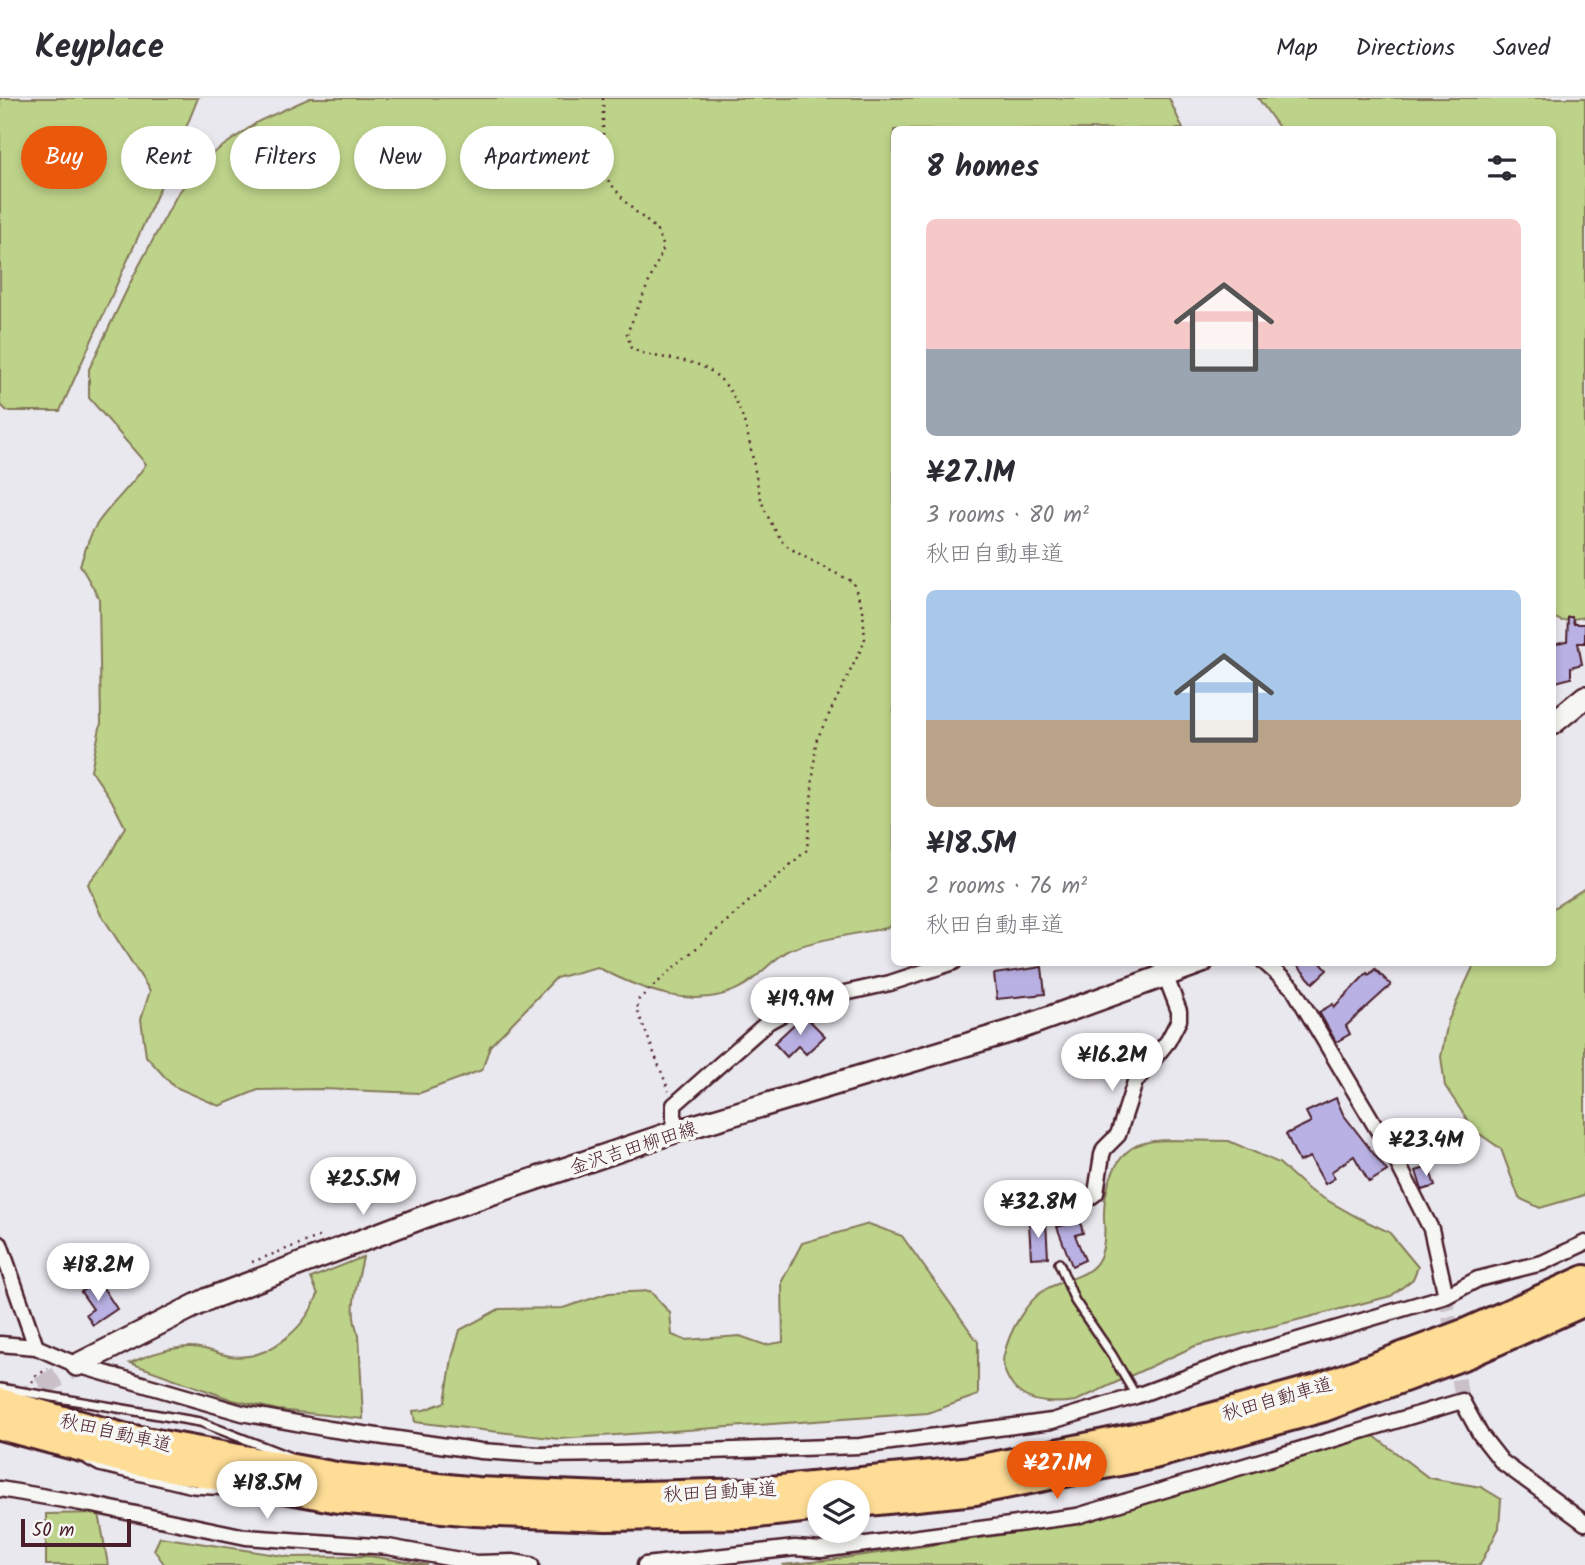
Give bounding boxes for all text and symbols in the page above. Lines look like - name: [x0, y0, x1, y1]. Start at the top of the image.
- text: Keyplace: [35, 22, 164, 75]
- text: Map: [1276, 29, 1318, 68]
- text: Directions: [1356, 29, 1455, 68]
- text: Saved: [1493, 29, 1550, 68]
- chip: Buy: [21, 126, 107, 189]
- chip: Rent: [121, 126, 216, 189]
- chip: Filters: [230, 126, 340, 189]
- chip: New: [354, 126, 446, 189]
- chip: Apartment: [460, 126, 614, 189]
- text: 8 homes: [926, 144, 1039, 192]
- icon: filters: [1483, 149, 1521, 187]
- icon: home: [1161, 264, 1287, 390]
- text: ¥27.1M: [926, 450, 1015, 498]
- text: 3 rooms · 80 m²: [926, 498, 1089, 534]
- text: 秋田自動車道: [926, 537, 1064, 573]
- icon: home: [1161, 635, 1287, 761]
- text: ¥18.5M: [926, 821, 1016, 869]
- text: 2 rooms · 76 m²: [926, 869, 1087, 905]
- text: 秋田自動車道: [926, 908, 1064, 944]
- pin: ¥19.9M: [743, 978, 857, 1037]
- text: ¥19.9M: [766, 982, 834, 1018]
- pin: ¥16.2M: [1055, 1034, 1169, 1093]
- text: ¥16.2M: [1077, 1038, 1147, 1074]
- street label: 金沢吉田柳田線: [566, 1114, 702, 1184]
- pin: ¥23.4M: [1369, 1118, 1483, 1178]
- text: ¥23.4M: [1388, 1123, 1464, 1159]
- pin: ¥25.5M: [306, 1158, 420, 1217]
- text: ¥25.5M: [326, 1162, 400, 1198]
- pin: ¥32.8M: [981, 1180, 1095, 1240]
- text: ¥32.8M: [1000, 1185, 1076, 1221]
- pin: ¥18.2M: [41, 1244, 155, 1303]
- text: ¥18.2M: [63, 1248, 133, 1284]
- street label: 秋田自動車道: [1219, 1370, 1336, 1430]
- street label: 秋田自動車道: [57, 1407, 174, 1461]
- pin: ¥27.1M: [1000, 1442, 1114, 1501]
- text: ¥27.1M: [1023, 1446, 1091, 1482]
- pin: ¥18.5M: [210, 1462, 324, 1521]
- text: ¥18.5M: [232, 1466, 302, 1502]
- street label: 秋田自動車道: [662, 1475, 778, 1511]
- map controls: [807, 1480, 870, 1543]
- button: layers: [807, 1480, 870, 1543]
- scale bar: [21, 1516, 131, 1548]
- text: 50 m: [32, 1516, 74, 1546]

